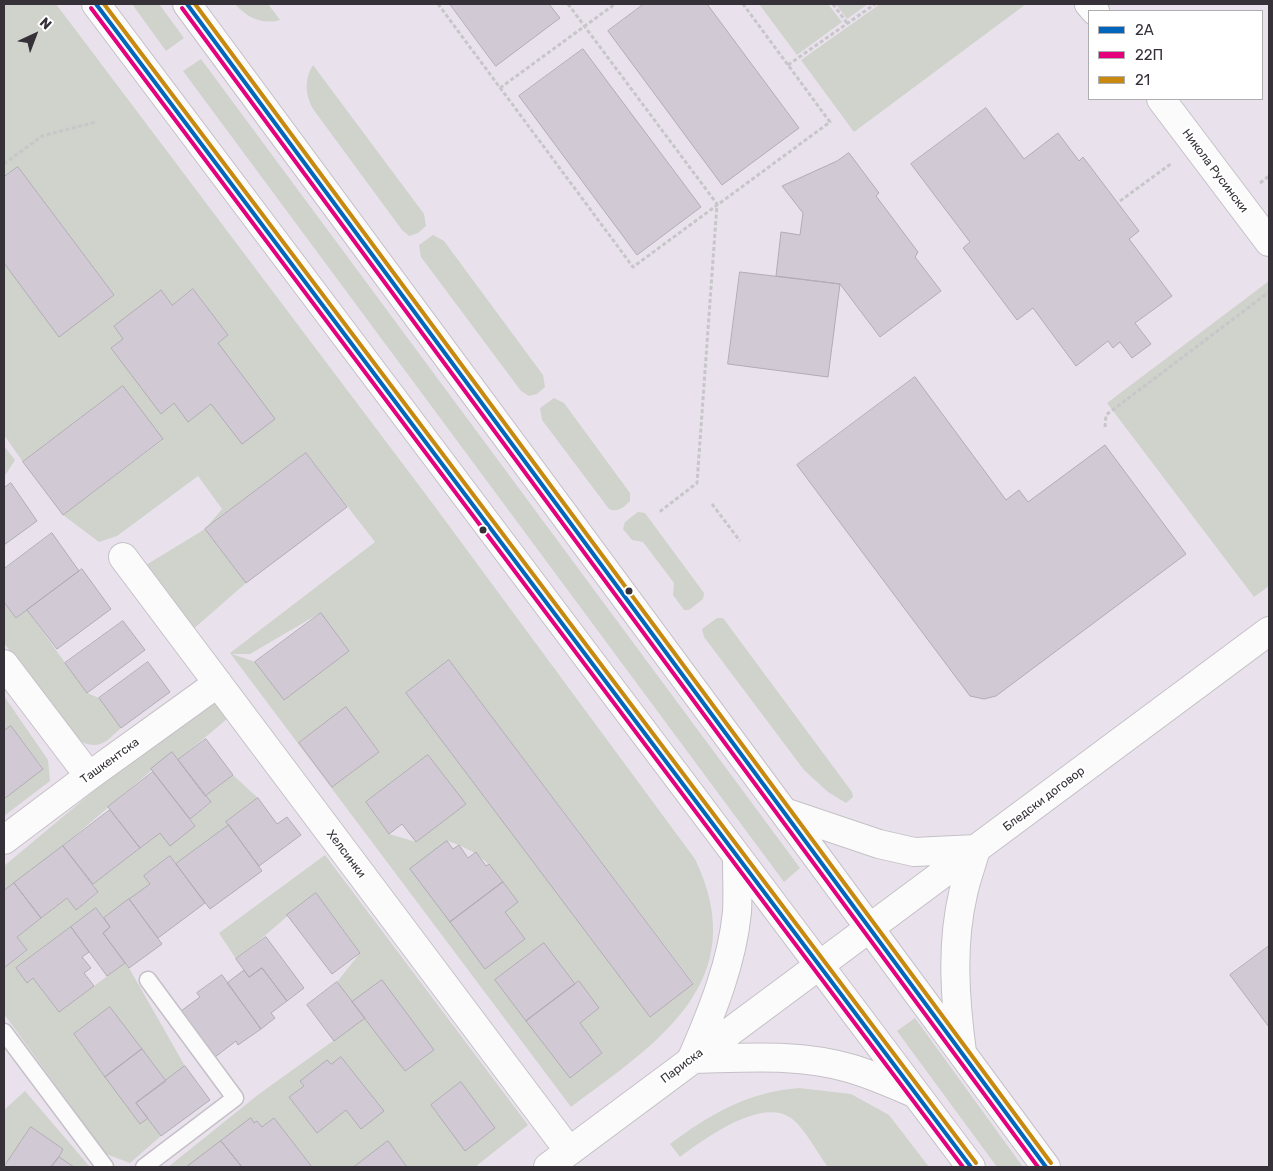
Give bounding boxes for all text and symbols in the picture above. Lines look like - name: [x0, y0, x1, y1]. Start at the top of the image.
- north arrow: [10, 10, 60, 60]
- legend: [1088, 10, 1263, 100]
- text: N: [36, 14, 55, 33]
- text: 2A: [1135, 21, 1154, 39]
- text: 22П: [1135, 46, 1163, 64]
- text: 21: [1135, 71, 1150, 89]
- street label: Никола Русински: [1179, 126, 1251, 216]
- unlabelled marker: [478, 525, 488, 535]
- unlabelled marker: [624, 586, 634, 596]
- street label: Ташкентска: [78, 735, 142, 787]
- street label: Бледски договор: [1000, 764, 1088, 834]
- street label: Хелсинки: [323, 827, 369, 881]
- street label: Париска: [658, 1045, 706, 1087]

